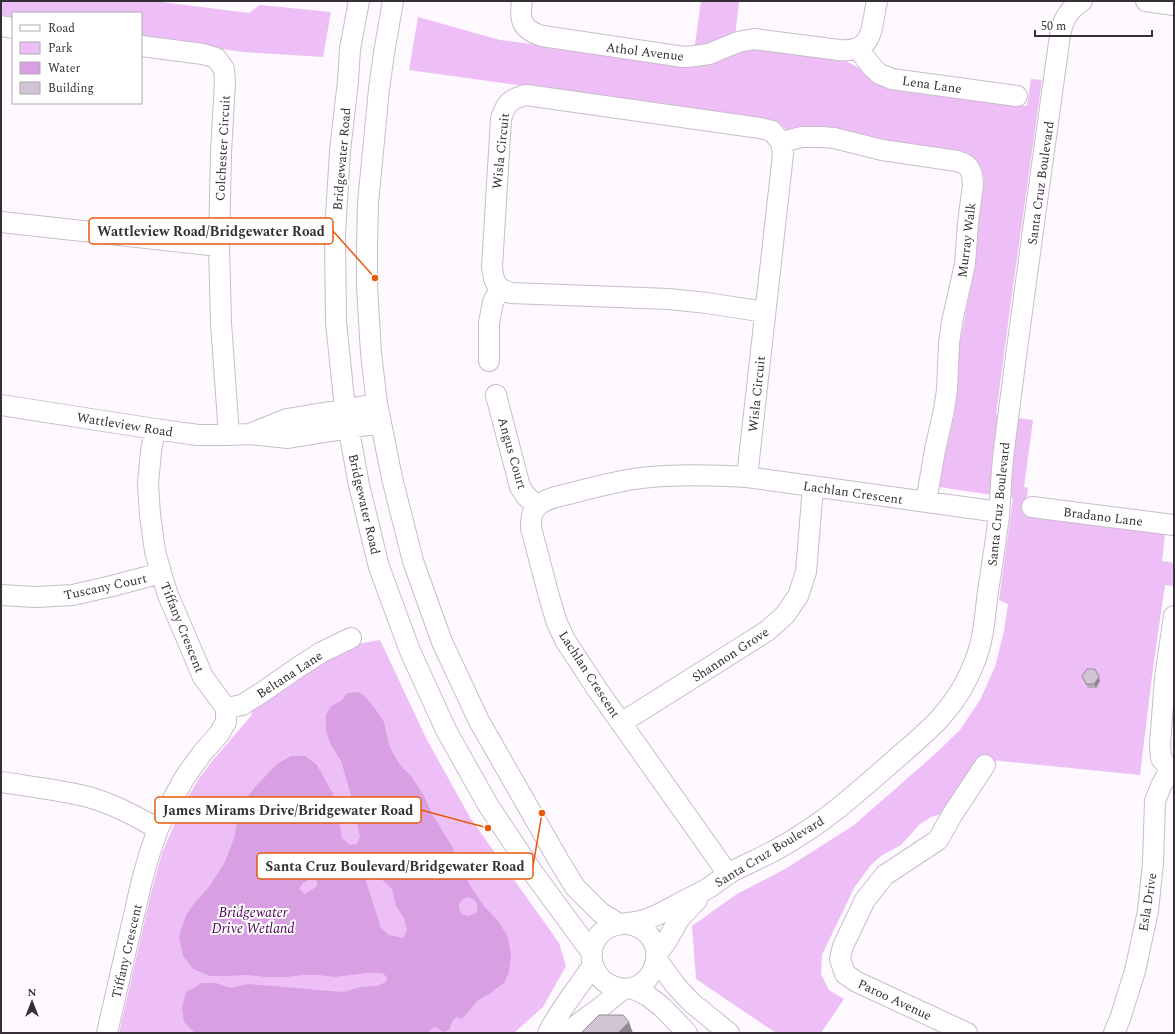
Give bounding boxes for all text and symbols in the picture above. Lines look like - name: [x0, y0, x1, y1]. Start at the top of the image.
- legend: [12, 12, 142, 104]
- scale bar: [1035, 12, 1152, 38]
- text: 50 m: [1041, 17, 1066, 36]
- text: Road: [48, 19, 75, 38]
- street label: Athol Avenue: [605, 37, 685, 67]
- text: Park: [48, 39, 73, 58]
- text: Water: [48, 59, 80, 78]
- street label: Lena Lane: [901, 71, 963, 99]
- text: Building: [48, 79, 94, 98]
- street label: Colchester Circuit: [210, 94, 236, 202]
- street label: Bridgewater Road: [328, 107, 356, 211]
- street label: Wisla Circuit: [487, 112, 515, 190]
- street label: Santa Cruz Boulevard: [1022, 120, 1060, 246]
- street label: Murray Walk: [952, 201, 982, 279]
- callout: Wattleview Road/Bridgewater Road: [89, 218, 333, 244]
- text: Wattleview Road/Bridgewater Road: [97, 221, 325, 242]
- street label: Wisla Circuit: [743, 355, 771, 433]
- street label: Wattleview Road: [75, 408, 174, 442]
- street label: Angus Court: [492, 415, 532, 492]
- street label: Santa Cruz Boulevard: [983, 441, 1015, 567]
- street label: Bridgewater Road: [343, 452, 385, 557]
- street label: Lachlan Crescent: [802, 476, 904, 510]
- street label: Bradano Lane: [1062, 502, 1144, 532]
- street label: Tuscany Court: [62, 568, 149, 606]
- street label: Tiffany Crescent: [155, 579, 210, 676]
- street label: Shannon Grove: [688, 622, 773, 687]
- street label: Lachlan Crescent: [553, 627, 625, 722]
- street label: Beltana Lane: [253, 646, 327, 704]
- callout: James Mirams Drive/Bridgewater Road: [155, 797, 421, 823]
- text: James Mirams Drive/Bridgewater Road: [163, 800, 413, 821]
- street label: Santa Cruz Boulevard: [711, 811, 828, 893]
- callout: Santa Cruz Boulevard/Bridgewater Road: [257, 853, 533, 879]
- text: Santa Cruz Boulevard/Bridgewater Road: [265, 856, 525, 877]
- street label: Esla Drive: [1133, 871, 1163, 933]
- street label: Tiffany Crescent: [106, 902, 148, 1000]
- water label: Bridgewater Drive Wetland: [211, 902, 295, 939]
- street label: Paroo Avenue: [854, 974, 935, 1026]
- north arrow: [12, 982, 52, 1022]
- text: N: [28, 984, 37, 1001]

